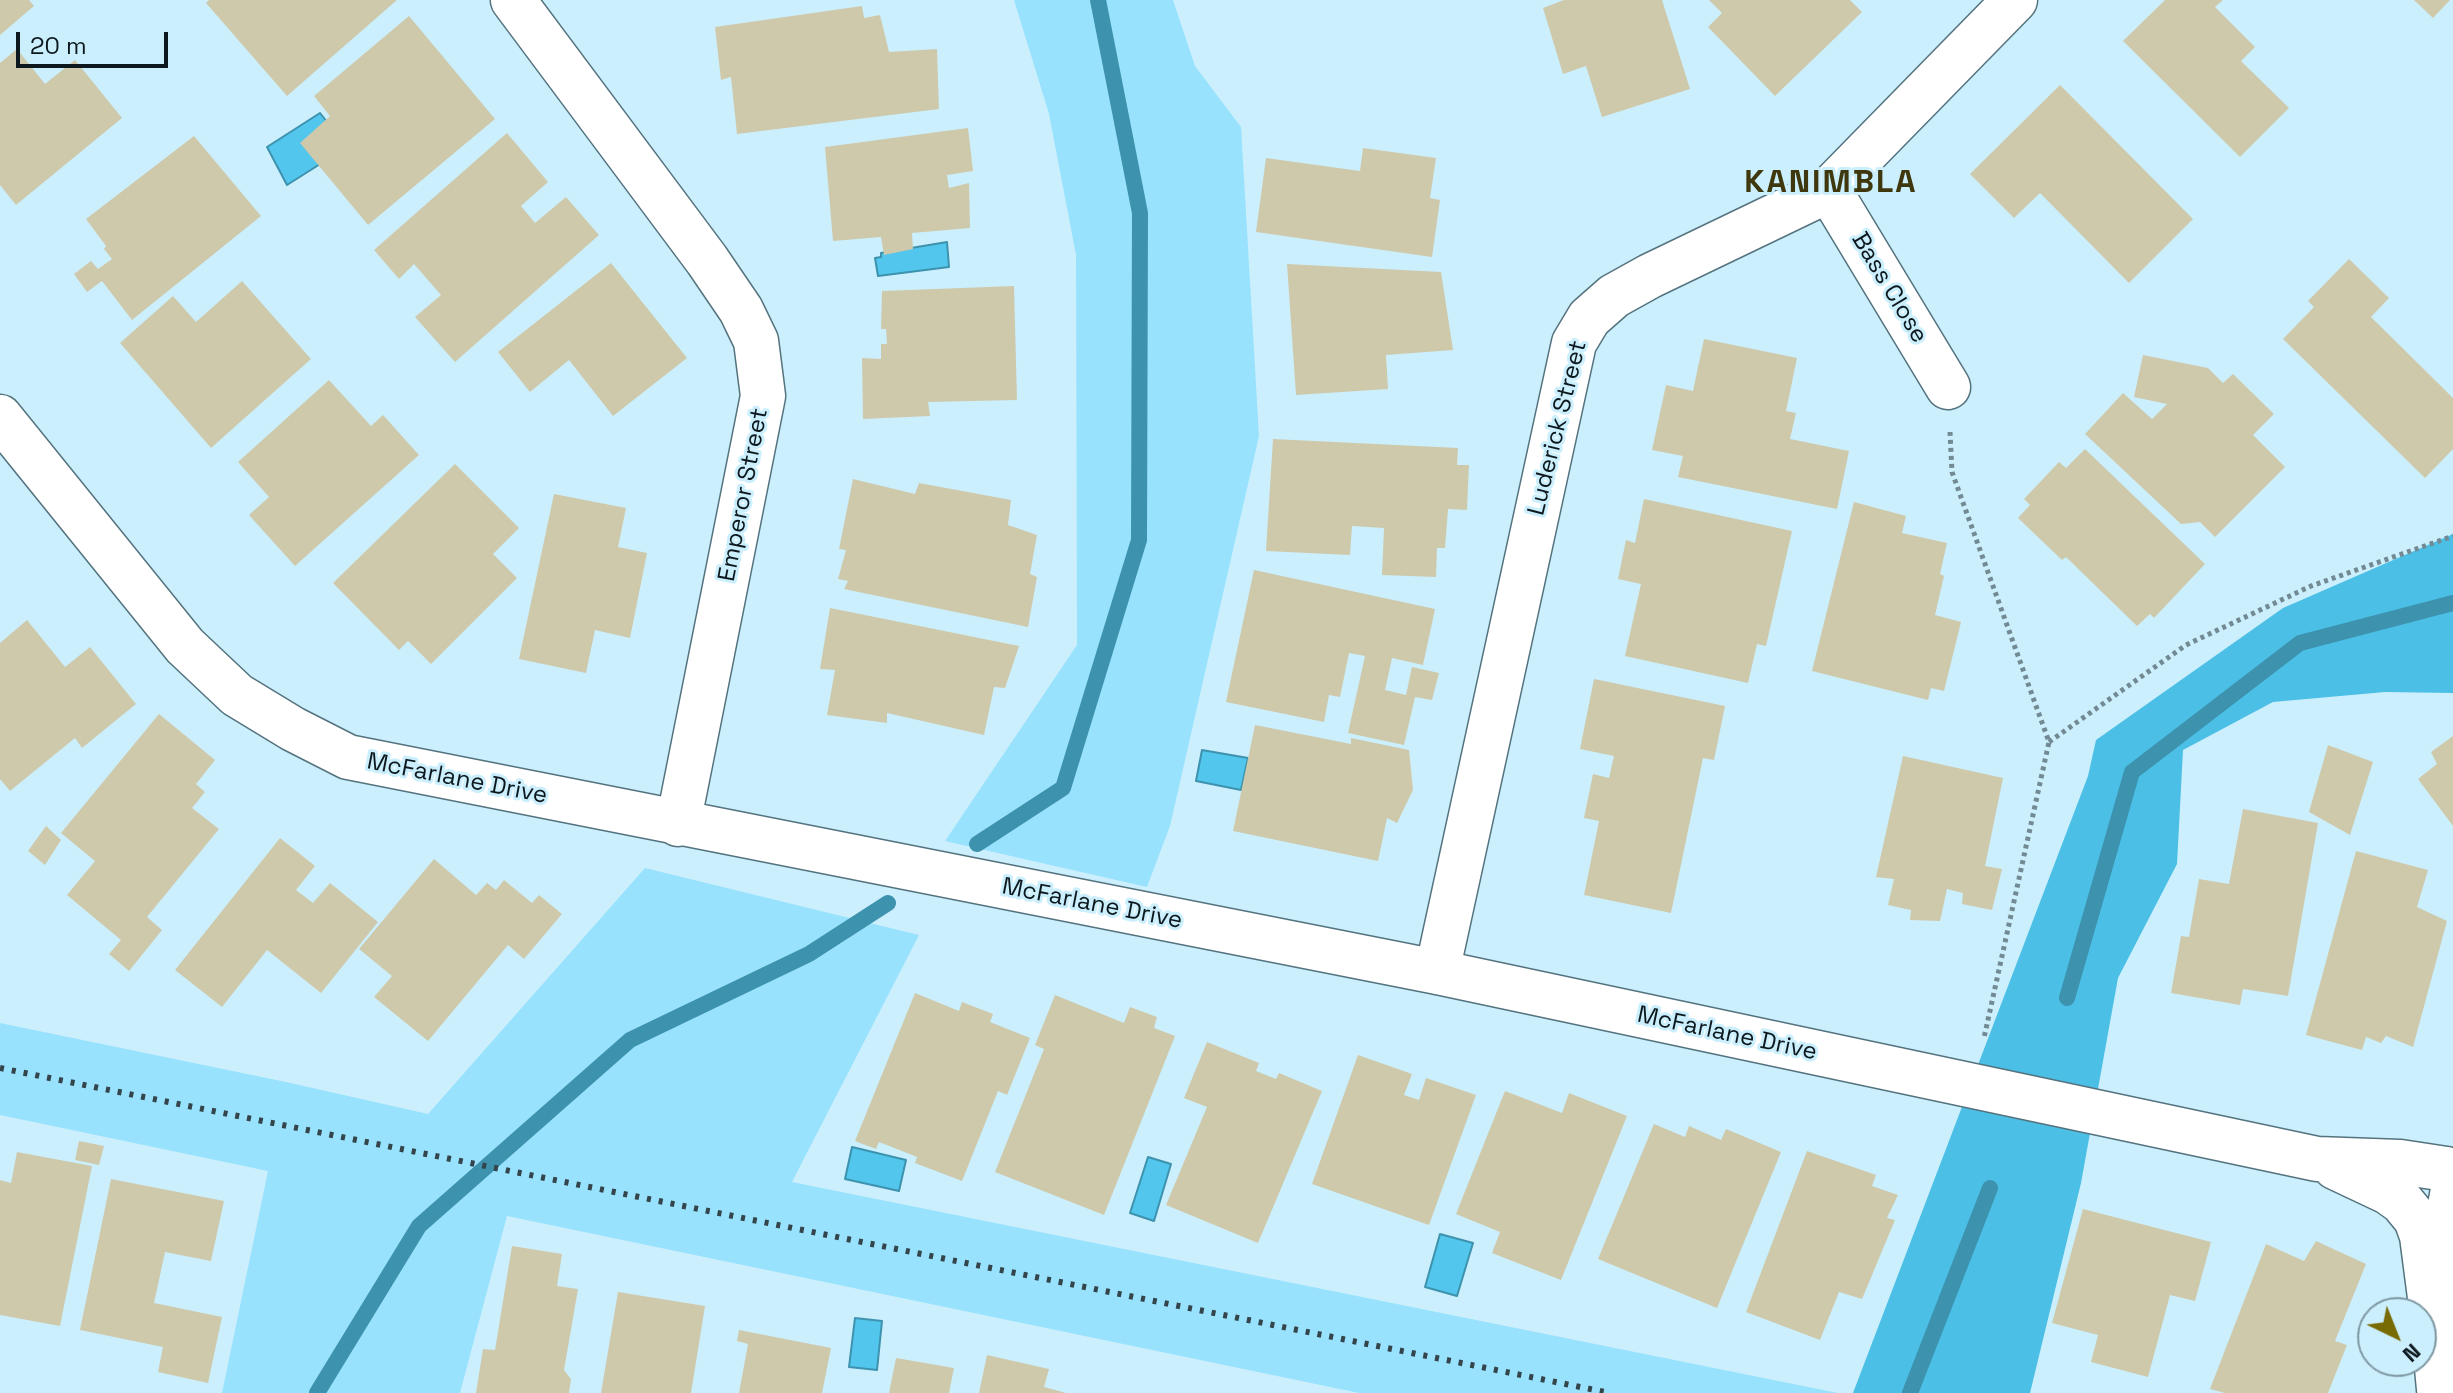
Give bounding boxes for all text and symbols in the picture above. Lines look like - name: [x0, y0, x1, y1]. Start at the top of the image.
- scale bar: [20, 16, 172, 66]
- text: 20 m: [30, 30, 87, 61]
- district label: KANIMBLA: [1744, 164, 1918, 202]
- street label: Bass Close: [1845, 227, 1933, 349]
- street label: Luderick Street: [1522, 338, 1594, 518]
- street label: Emperor Street: [713, 406, 775, 584]
- street label: McFarlane Drive: [364, 747, 550, 811]
- street label: McFarlane Drive: [999, 872, 1185, 936]
- street label: McFarlane Drive: [1635, 1001, 1819, 1067]
- north arrow: [2357, 1297, 2437, 1377]
- text: N: [2397, 1338, 2427, 1368]

